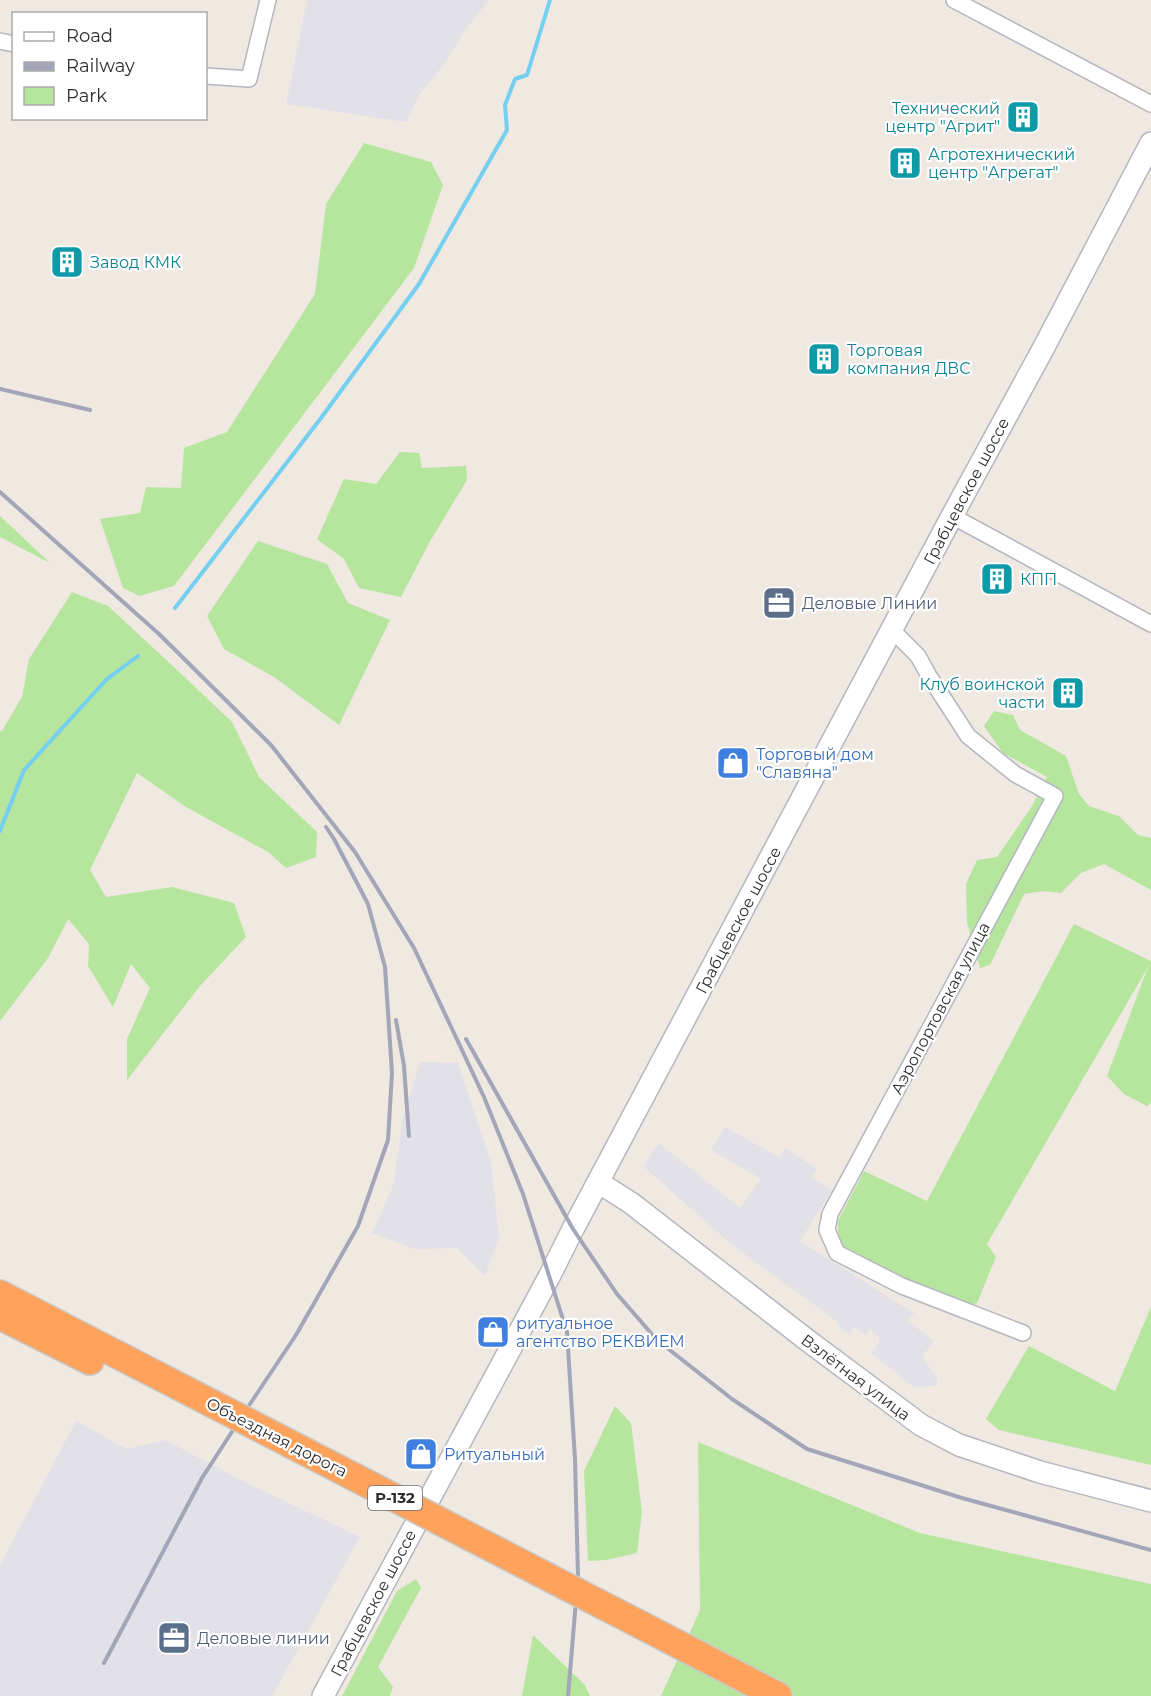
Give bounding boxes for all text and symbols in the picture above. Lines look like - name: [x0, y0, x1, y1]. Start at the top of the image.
- legend: [12, 12, 207, 120]
- text: Road: [66, 25, 113, 47]
- text: Railway: [66, 55, 135, 77]
- text: Park: [66, 85, 107, 107]
- place label: Технический центр "Агрит": [885, 99, 1000, 136]
- building icon: Технический центр "Агрит": [1005, 99, 1041, 135]
- building icon: Агротехнический центр "Агрегат": [887, 145, 923, 181]
- place label: Агротехнический центр "Агрегат": [928, 145, 1075, 182]
- building icon: Завод КМК: [49, 244, 85, 280]
- place label: Завод КМК: [90, 253, 181, 272]
- building icon: Торговая компания ДВС: [806, 341, 842, 377]
- place label: Торговая компания ДВС: [847, 341, 971, 378]
- street label: Грабцевское шоссе: [920, 415, 1013, 568]
- building icon: КПП: [979, 561, 1015, 597]
- place label: КПП: [1020, 570, 1057, 589]
- office icon: Деловые Линии: [761, 585, 797, 621]
- place label: Деловые Линии: [802, 594, 937, 613]
- place label: Клуб воинской части: [919, 675, 1045, 712]
- building icon: Клуб воинской части: [1050, 675, 1086, 711]
- shop icon: Торговый дом "Славяна": [715, 745, 751, 781]
- place label: Торговый дом "Славяна": [756, 745, 874, 782]
- street label: Грабцевское шоссе: [692, 844, 785, 997]
- street label: Аэропортовская улица: [887, 919, 994, 1098]
- shop icon: ритуальное агентство РЕКВИЕМ: [475, 1314, 511, 1350]
- place label: ритуальное агентство РЕКВИЕМ: [516, 1314, 685, 1351]
- street label: Взлётная улица: [797, 1330, 914, 1425]
- street label: Объездная дорога: [203, 1394, 350, 1481]
- shop icon: Ритуальный: [403, 1436, 439, 1472]
- place label: Ритуальный: [444, 1445, 545, 1464]
- road number: Р-132: [368, 1486, 422, 1510]
- street label: Грабцевское шоссе: [327, 1527, 420, 1680]
- office icon: Деловые линии: [156, 1620, 192, 1656]
- place label: Деловые линии: [197, 1629, 330, 1648]

